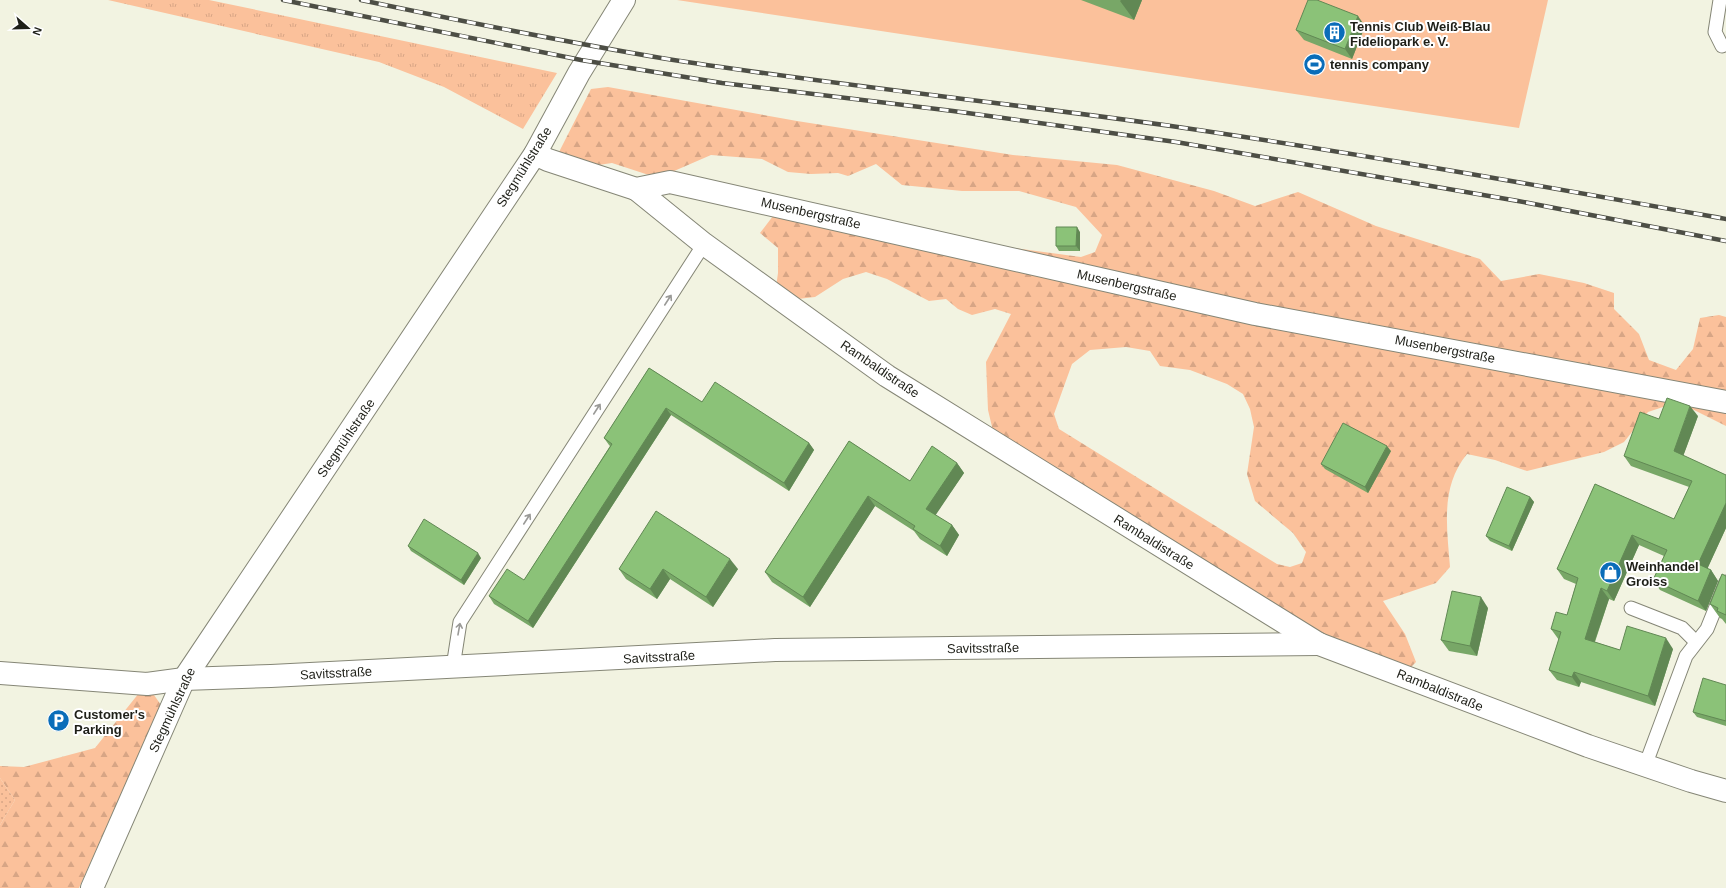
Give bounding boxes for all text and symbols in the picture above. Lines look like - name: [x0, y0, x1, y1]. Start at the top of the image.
- north arrow: [8, 8, 48, 48]
- place label: Tennis Club Weiß-Blau Fideliopark e. V.: [1350, 19, 1490, 49]
- building icon: Tennis Club Weiß-Blau Fideliopark e. V.: [1321, 20, 1347, 46]
- text: N: [30, 26, 44, 37]
- sports icon: tennis company: [1302, 51, 1328, 77]
- place label: tennis company: [1330, 57, 1430, 72]
- street label: Stegmühlstraße: [493, 124, 555, 210]
- street label: Musenbergstraße: [760, 194, 862, 232]
- street label: Musenbergstraße: [1076, 266, 1178, 304]
- one-way arrow: [664, 294, 672, 306]
- street label: Musenbergstraße: [1394, 332, 1496, 366]
- street label: Rambaldistraße: [838, 337, 922, 401]
- street label: Stegmühlstraße: [314, 396, 378, 480]
- one-way arrow: [593, 404, 601, 415]
- street label: Rambaldistraße: [1111, 511, 1197, 573]
- one-way arrow: [523, 513, 531, 525]
- place label: Weinhandel Groiss: [1626, 559, 1699, 589]
- shop icon: Weinhandel Groiss: [1597, 560, 1623, 586]
- one-way arrow: [455, 623, 463, 636]
- street label: Savitsstraße: [947, 640, 1019, 656]
- street label: Savitsstraße: [623, 648, 695, 666]
- street label: Savitsstraße: [300, 664, 372, 682]
- street label: Stegmühlstraße: [146, 665, 198, 755]
- street label: Rambaldistraße: [1395, 666, 1485, 714]
- place label: Customer's Parking: [74, 707, 145, 737]
- parking icon: Customer's Parking: [46, 708, 72, 734]

